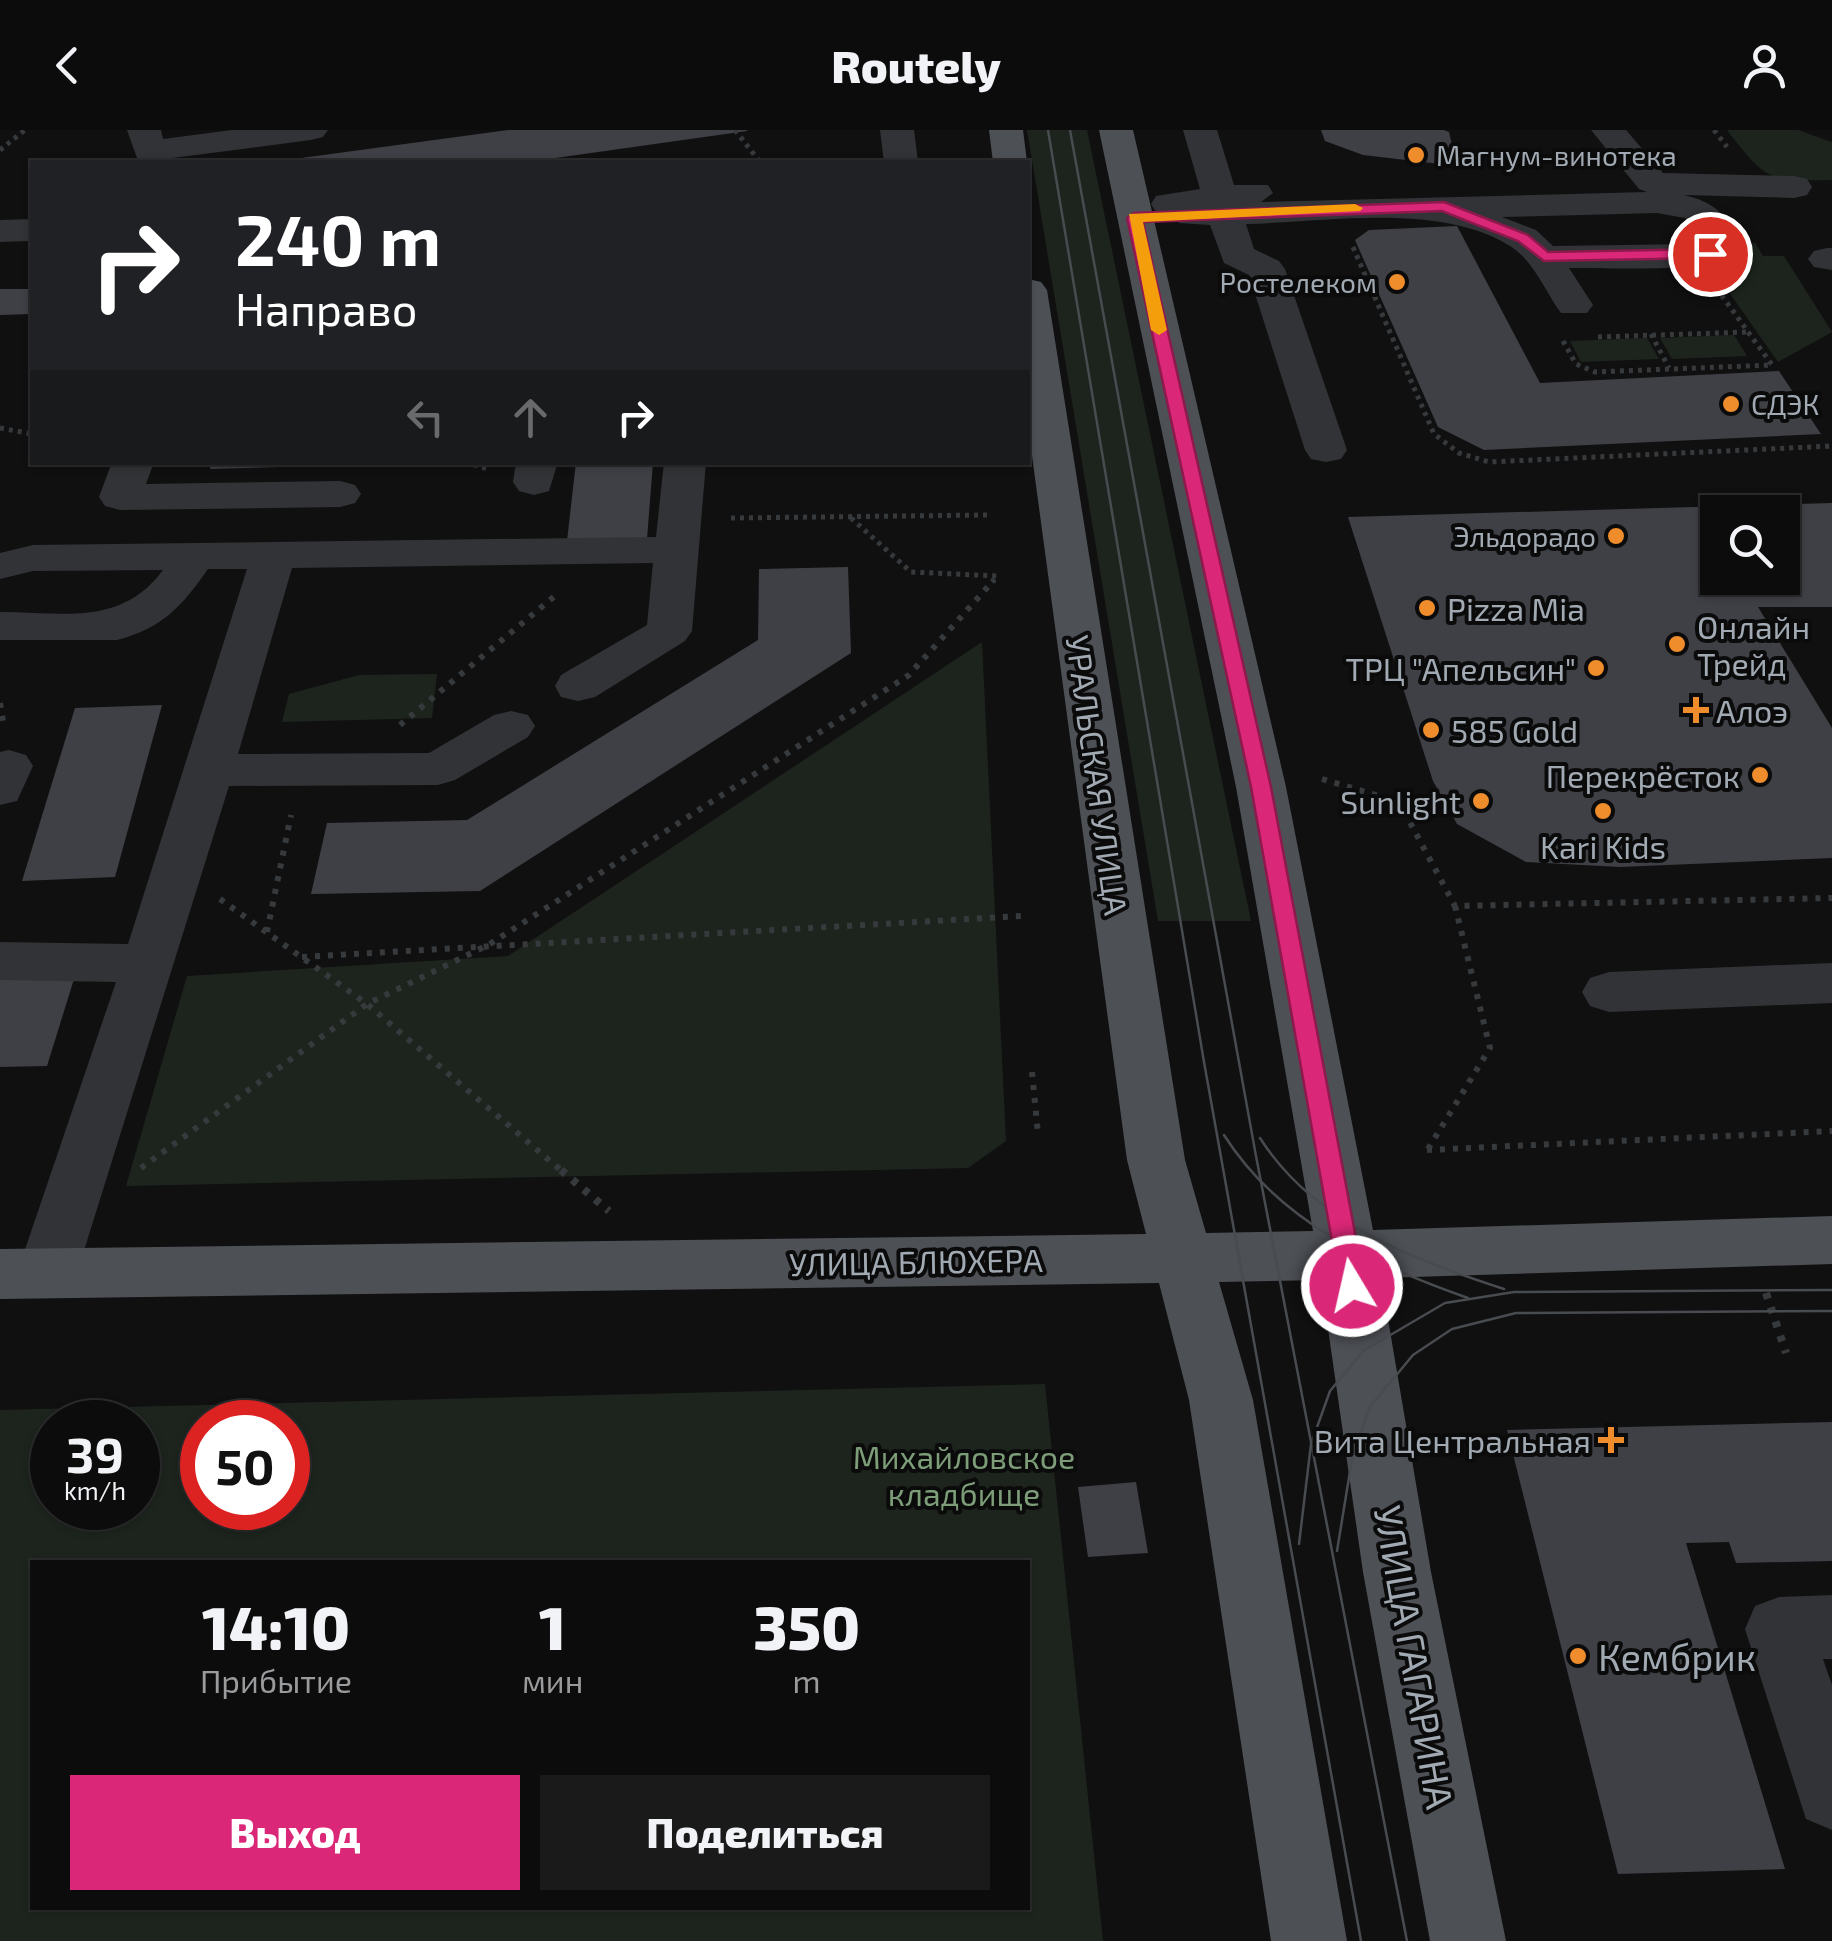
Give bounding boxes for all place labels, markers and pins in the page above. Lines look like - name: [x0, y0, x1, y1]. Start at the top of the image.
- place label: Магнум-винотека: [1436, 138, 1677, 172]
- marker: Магнум-винотека: [1405, 144, 1427, 166]
- pin: [1668, 212, 1753, 297]
- place label: Ростелеком: [1220, 265, 1377, 299]
- marker: Ростелеком: [1386, 271, 1408, 293]
- place label: СДЭК: [1751, 387, 1819, 421]
- marker: СДЭК: [1720, 393, 1742, 415]
- place label: Эльдорадо: [1453, 519, 1596, 553]
- marker: Эльдорадо: [1605, 525, 1627, 547]
- place label: Pizza Mia: [1447, 589, 1585, 627]
- marker: Pizza Mia: [1416, 597, 1438, 619]
- place label: Онлайн Трейд: [1697, 607, 1810, 682]
- marker: Онлайн Трейд: [1666, 633, 1688, 655]
- place label: ТРЦ "Апельсин": [1345, 649, 1576, 687]
- marker: ТРЦ "Апельсин": [1585, 657, 1607, 679]
- place label: Алоэ: [1716, 691, 1788, 729]
- marker: Алоэ: [1685, 699, 1707, 721]
- place label: 585 Gold: [1451, 711, 1578, 749]
- marker: 585 Gold: [1420, 719, 1442, 741]
- place label: Перекрёсток: [1546, 756, 1740, 794]
- marker: Перекрёсток: [1749, 764, 1771, 786]
- place label: Sunlight: [1340, 782, 1461, 820]
- marker: Sunlight: [1470, 790, 1492, 812]
- marker: Kari Kids: [1592, 800, 1614, 822]
- place label: Kari Kids: [1540, 827, 1666, 865]
- place label: Вита Центральная: [1314, 1421, 1591, 1459]
- marker: Вита Центральная: [1600, 1429, 1622, 1451]
- place label: Кембрик: [1598, 1633, 1756, 1679]
- marker: Кембрик: [1567, 1645, 1589, 1667]

